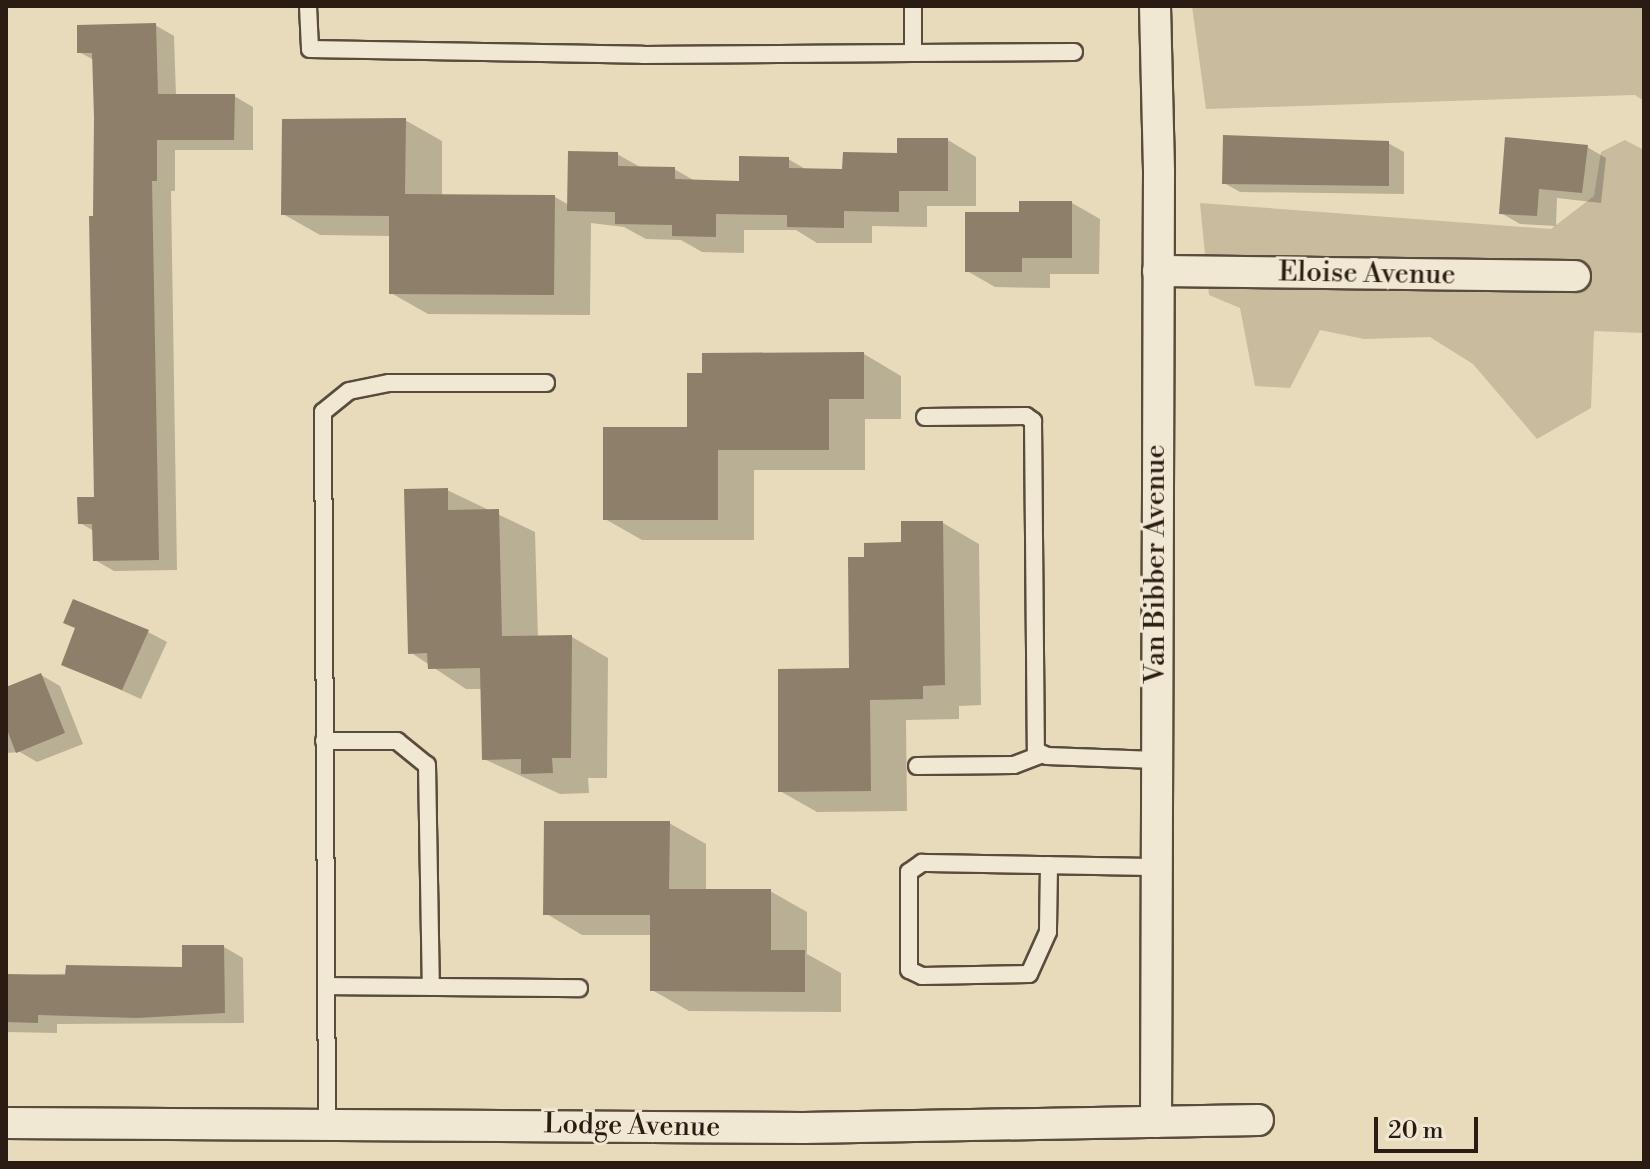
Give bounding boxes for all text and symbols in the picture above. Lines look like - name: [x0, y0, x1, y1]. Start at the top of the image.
- street label: Eloise Avenue: [1278, 256, 1456, 292]
- street label: Van Bibber Avenue: [1139, 444, 1173, 684]
- scale bar: [1378, 1101, 1482, 1151]
- street label: Lodge Avenue: [543, 1108, 721, 1144]
- text: 20 m: [1388, 1116, 1444, 1146]

